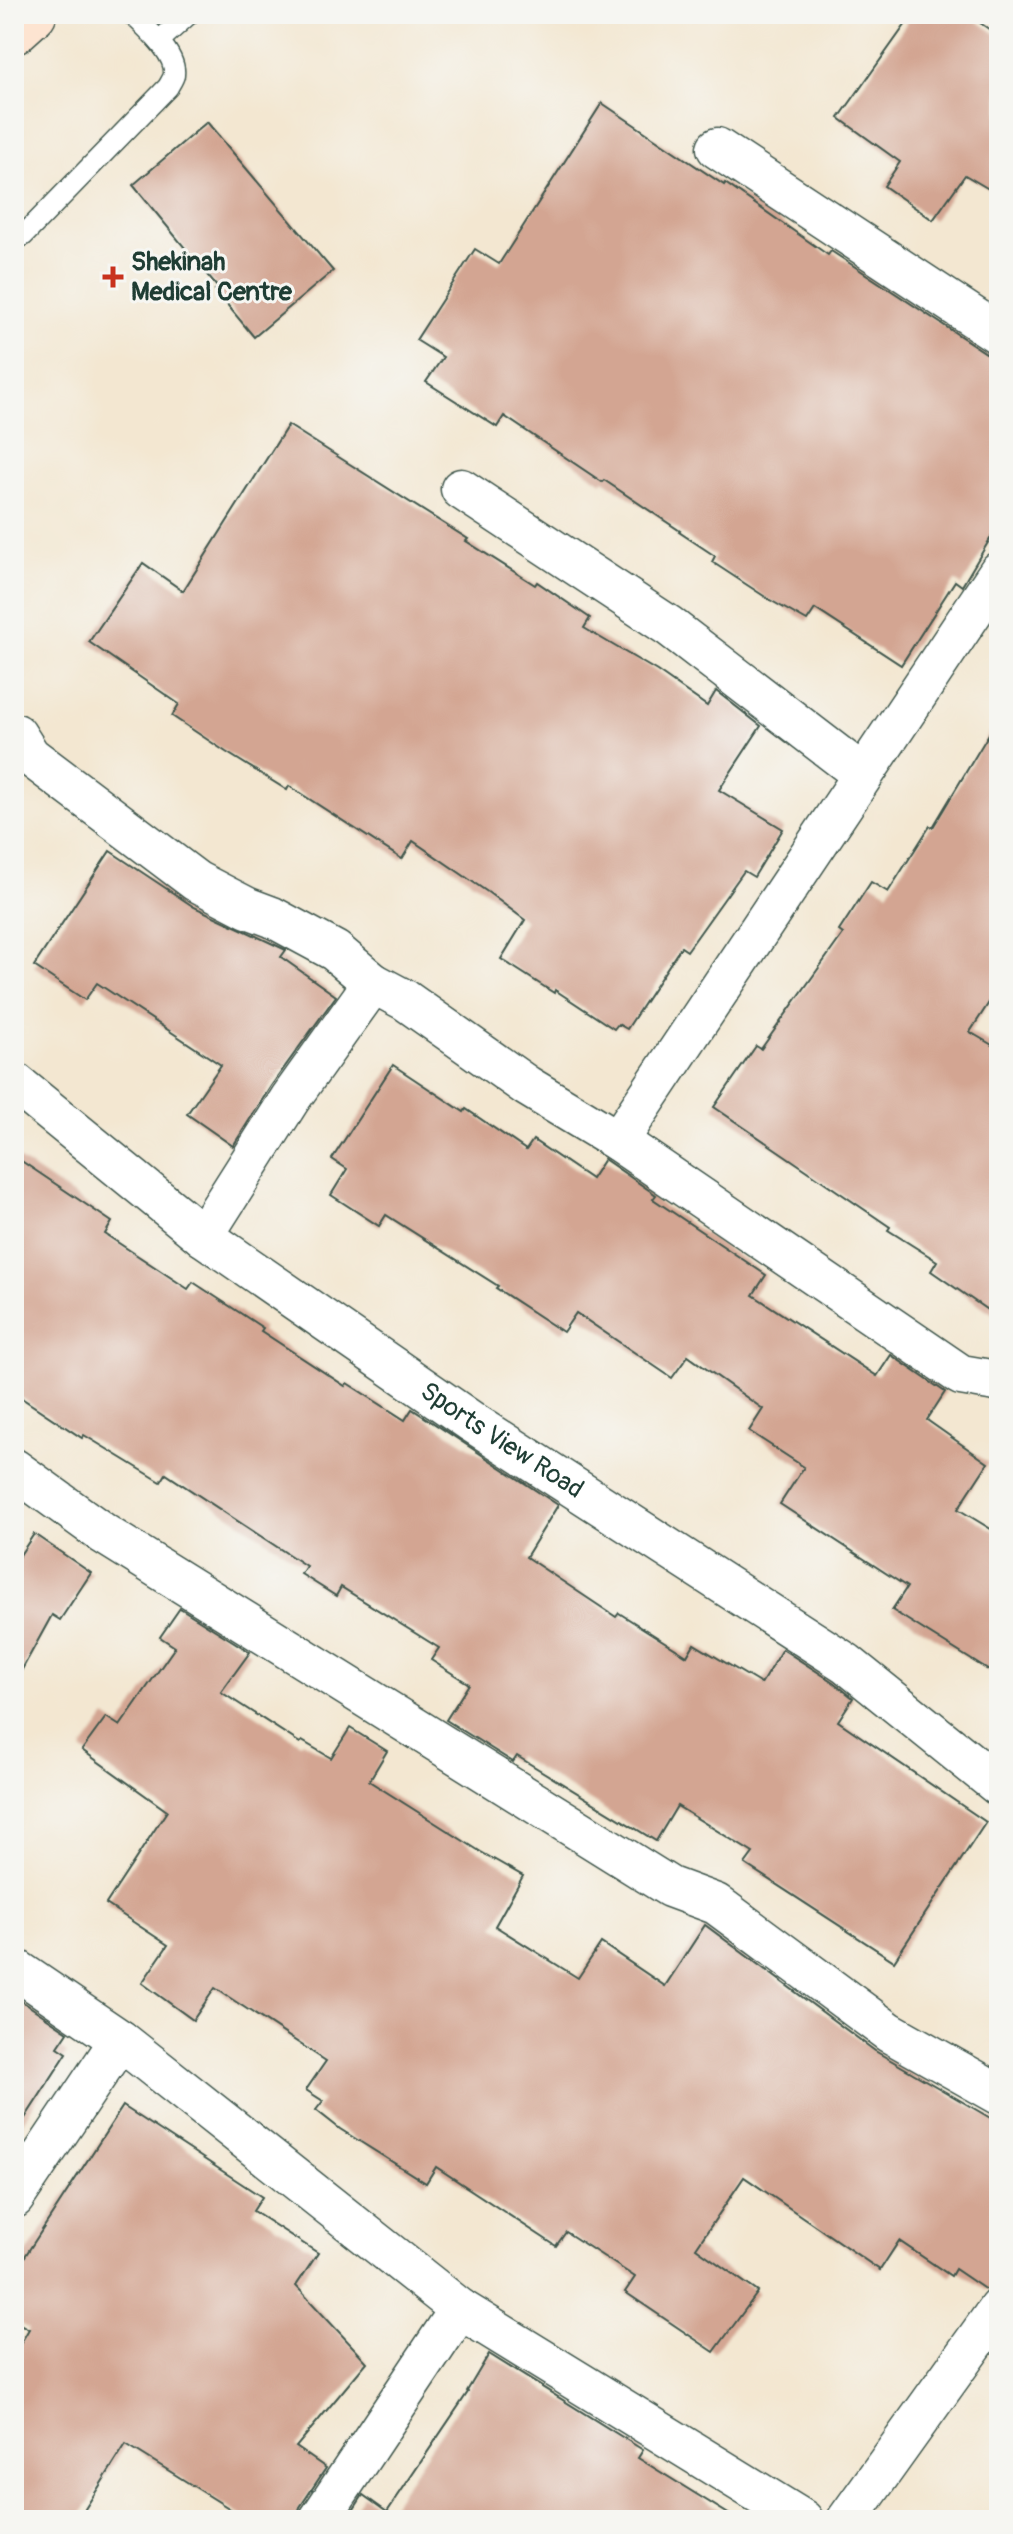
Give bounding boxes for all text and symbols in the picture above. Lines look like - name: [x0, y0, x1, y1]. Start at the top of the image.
- place label: Shekinah Medical Centre: [131, 246, 293, 308]
- marker: Shekinah Medical Centre: [102, 266, 124, 288]
- street label: Sports View Road: [414, 1375, 590, 1506]

